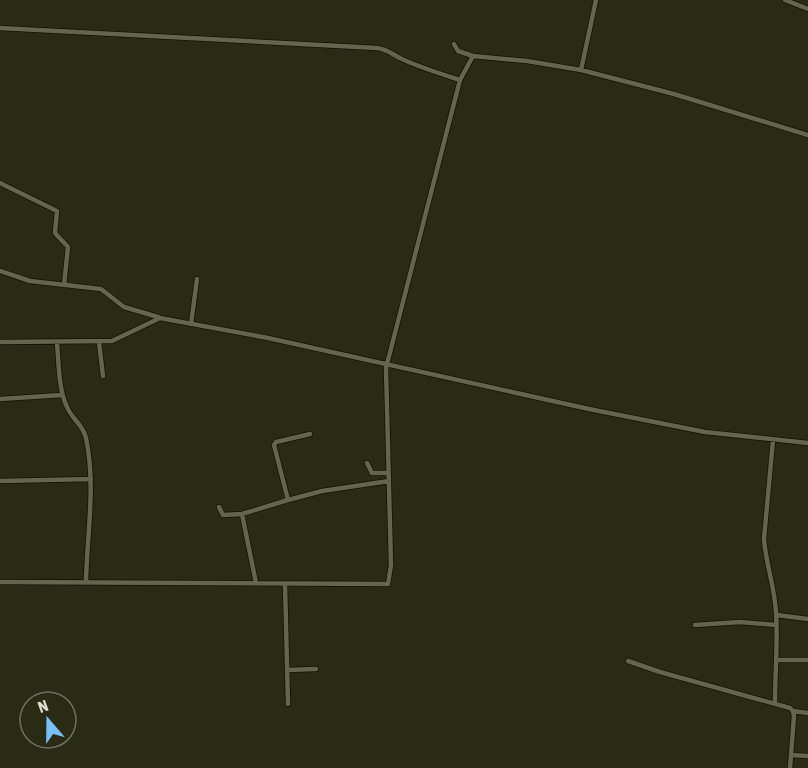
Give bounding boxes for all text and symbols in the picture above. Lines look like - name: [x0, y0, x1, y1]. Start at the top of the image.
- north arrow: [18, 690, 78, 750]
- text: N: [35, 696, 50, 716]

